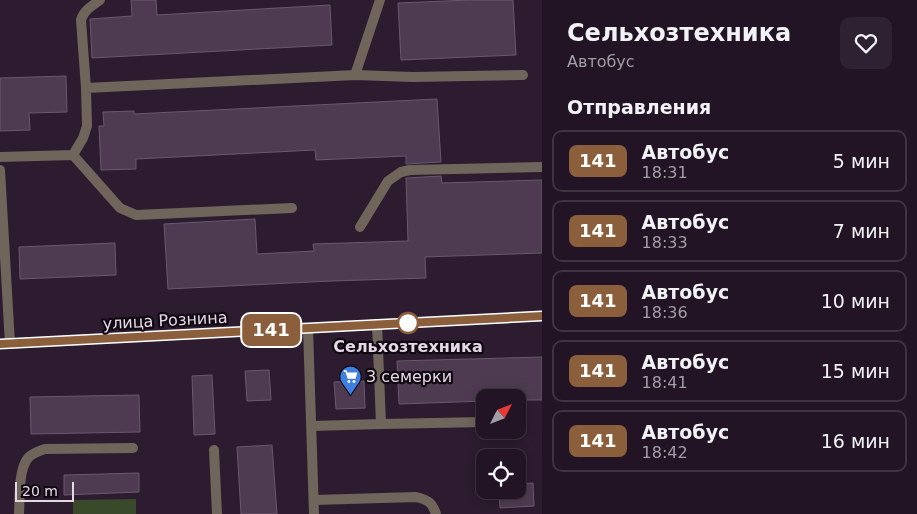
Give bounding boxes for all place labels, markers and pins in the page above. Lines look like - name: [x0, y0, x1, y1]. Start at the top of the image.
- marker: Сельхозтехника: [397, 312, 419, 334]
- place label: Сельхозтехника: [333, 337, 483, 356]
- supermarket icon: 3 семерки: [338, 364, 362, 395]
- place label: 3 семерки: [366, 367, 452, 386]

